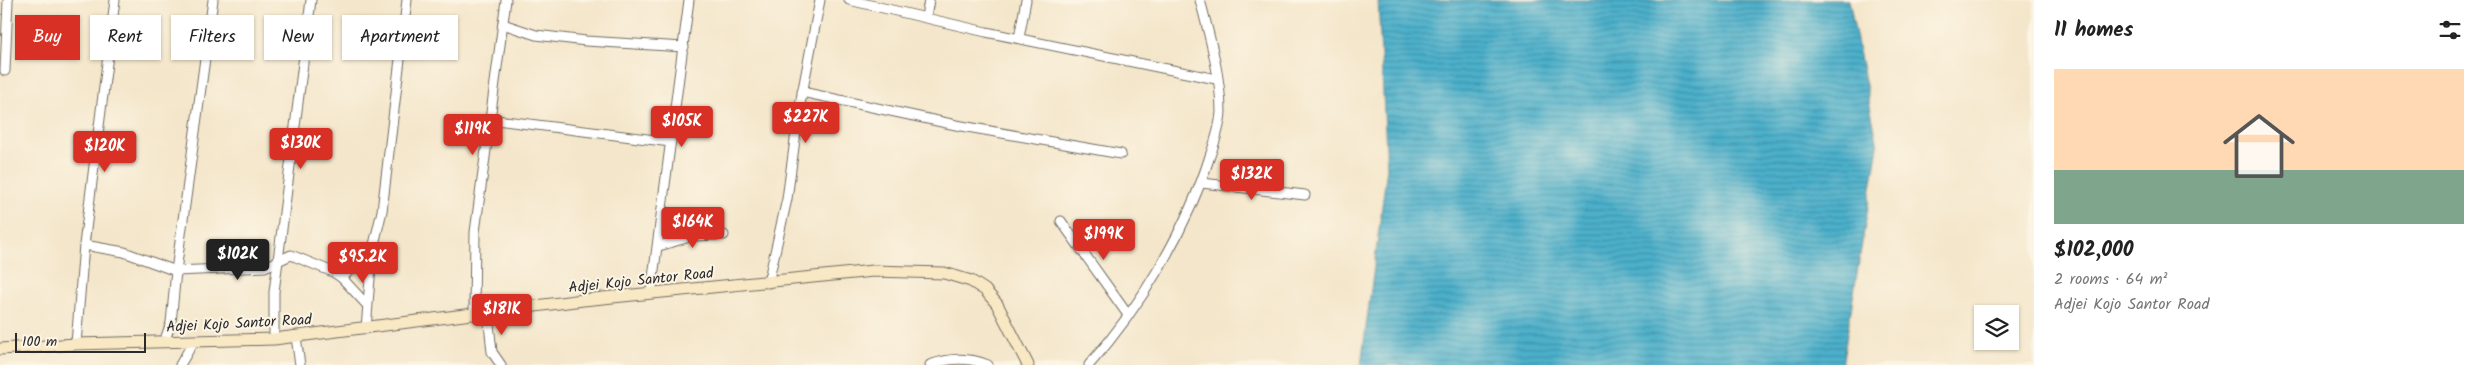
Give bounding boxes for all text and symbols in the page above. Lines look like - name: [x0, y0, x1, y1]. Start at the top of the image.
- text: 11 homes: [2054, 14, 2133, 47]
- chip: Buy: [15, 15, 80, 60]
- chip: Rent: [90, 15, 161, 60]
- chip: Filters: [171, 15, 254, 60]
- chip: New: [264, 15, 332, 60]
- chip: Apartment: [342, 15, 458, 60]
- icon: filters: [2436, 16, 2464, 44]
- icon: home: [2214, 101, 2304, 191]
- pin: $227K: [771, 102, 841, 144]
- text: $227K: [783, 105, 829, 130]
- pin: $105K: [647, 106, 717, 148]
- text: $105K: [662, 109, 702, 134]
- pin: $119K: [438, 114, 508, 156]
- text: $119K: [455, 117, 491, 142]
- pin: $130K: [266, 128, 336, 170]
- pin: $120K: [70, 130, 140, 173]
- text: $130K: [281, 131, 321, 156]
- text: $120K: [84, 134, 126, 159]
- pin: $132K: [1217, 158, 1287, 201]
- text: $132K: [1231, 162, 1273, 187]
- pin: $164K: [658, 206, 728, 249]
- text: $164K: [672, 210, 714, 235]
- pin: $199K: [1069, 218, 1139, 261]
- text: $199K: [1084, 222, 1124, 247]
- text: $102,000: [2054, 234, 2134, 267]
- pin: $102K: [203, 238, 273, 281]
- text: $102K: [217, 242, 259, 267]
- pin: $95.2K: [322, 242, 404, 284]
- text: $95.2K: [339, 245, 387, 270]
- street label: Adjei Kojo Santor Road: [567, 261, 715, 301]
- text: 2 rooms · 64 m²: [2054, 267, 2167, 292]
- text: Adjei Kojo Santor Road: [2054, 292, 2209, 317]
- pin: $181K: [467, 294, 537, 336]
- text: $181K: [483, 297, 521, 322]
- map controls: [1974, 305, 2019, 350]
- button: layers: [1974, 305, 2019, 350]
- street label: Adjei Kojo Santor Road: [166, 308, 313, 340]
- scale bar: [15, 330, 146, 353]
- text: 100 m: [22, 331, 57, 353]

